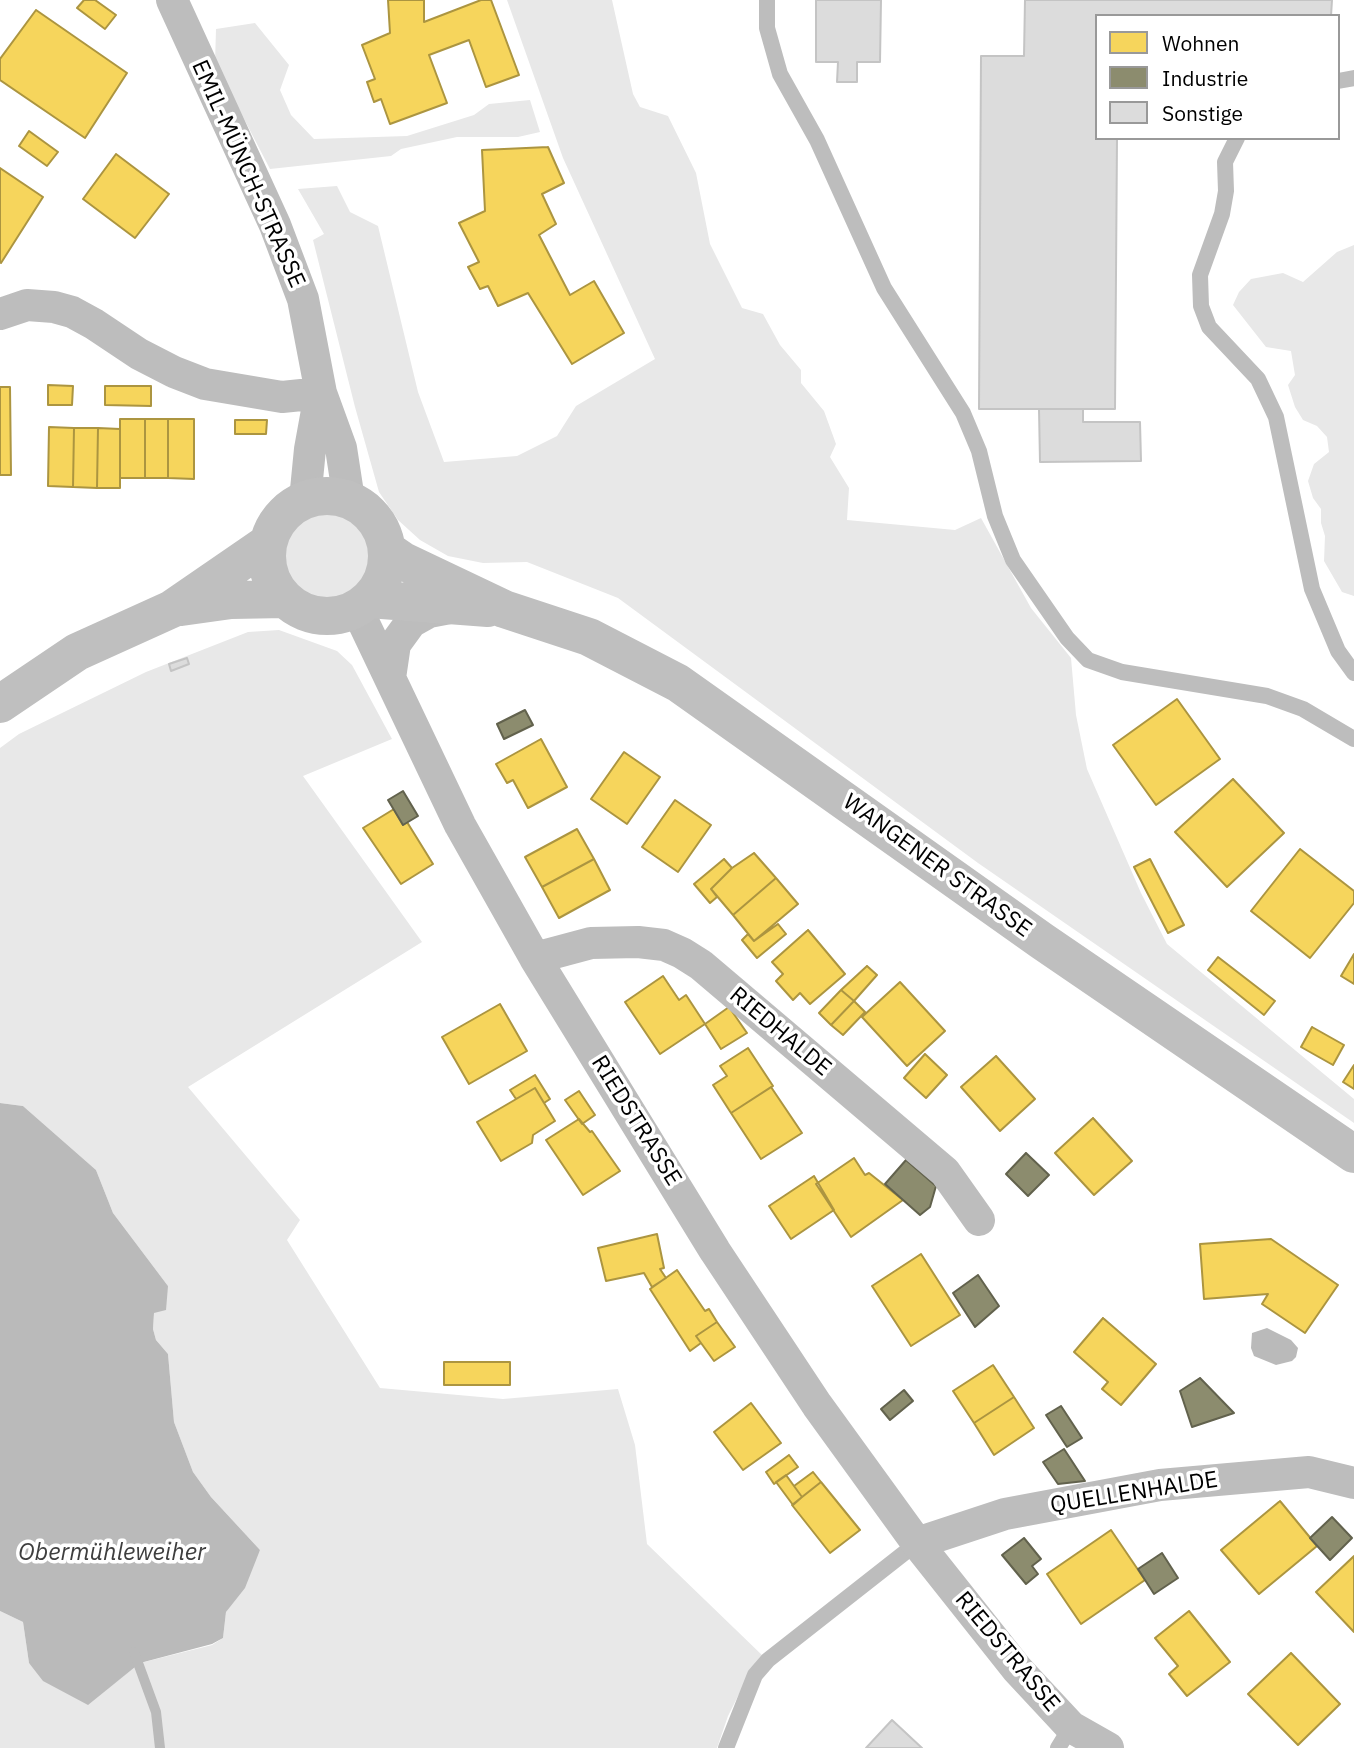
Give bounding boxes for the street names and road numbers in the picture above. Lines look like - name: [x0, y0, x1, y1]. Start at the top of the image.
- street label: EMIL-MÜNCH-STRASSE: [185, 56, 311, 292]
- street label: WANGENER STRASSE: [837, 788, 1037, 944]
- street label: RIEDHALDE: [724, 982, 836, 1082]
- street label: RIEDSTRASSE: [585, 1051, 687, 1191]
- street label: QUELLENHALDE: [1048, 1466, 1220, 1520]
- street label: RIEDSTRASSE: [949, 1586, 1065, 1718]

